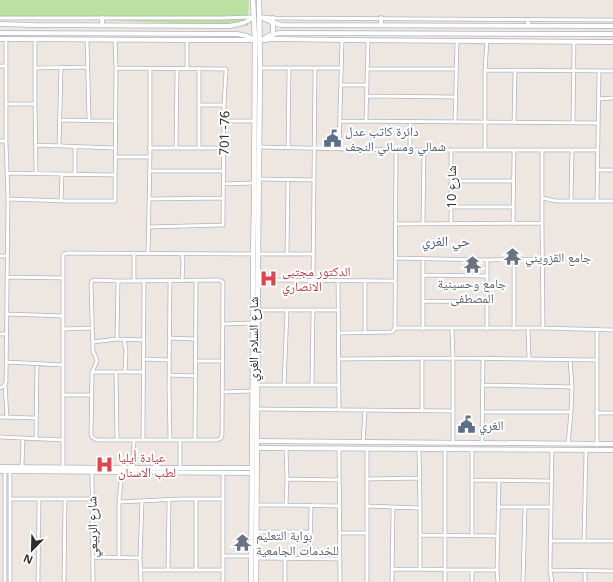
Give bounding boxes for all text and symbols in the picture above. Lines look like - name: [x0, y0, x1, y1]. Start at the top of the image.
- street label: 701 -76: [215, 110, 233, 156]
- place label: دائرة كاتب عدل شمالي ومسائي النجف: [345, 122, 446, 157]
- public building icon: دائرة كاتب عدل شمالي ومسائي النجف: [322, 128, 342, 148]
- street label: شارع 10: [442, 166, 461, 208]
- district label: حي الغري: [422, 231, 470, 252]
- temple icon: جامع القزويني: [502, 247, 522, 267]
- place label: جامع القزويني: [525, 248, 591, 268]
- temple icon: جامع وحسينية المصطفى: [462, 254, 482, 274]
- place label: الدكتور مجتبى الانصاري: [282, 262, 351, 297]
- hospital icon: الدكتور مجتبى الانصاري: [259, 268, 279, 288]
- place label: جامع وحسينية المصطفى: [437, 274, 507, 307]
- street label: شارع السلام الغري: [244, 297, 264, 381]
- public building icon: الغري: [456, 415, 476, 435]
- place label: الغري: [479, 416, 504, 436]
- place label: عيادة أيليا لطب الاسنان: [118, 448, 176, 481]
- hospital icon: عيادة أيليا لطب الاسنان: [95, 454, 115, 474]
- street label: شارع الربيعي: [82, 496, 104, 558]
- place label: بوابة التعليم للخدمات الجامعية: [256, 526, 339, 559]
- north arrow: [12, 530, 52, 570]
- temple icon: بوابة التعليم للخدمات الجامعية: [233, 532, 253, 552]
- text: N: [21, 551, 35, 568]

